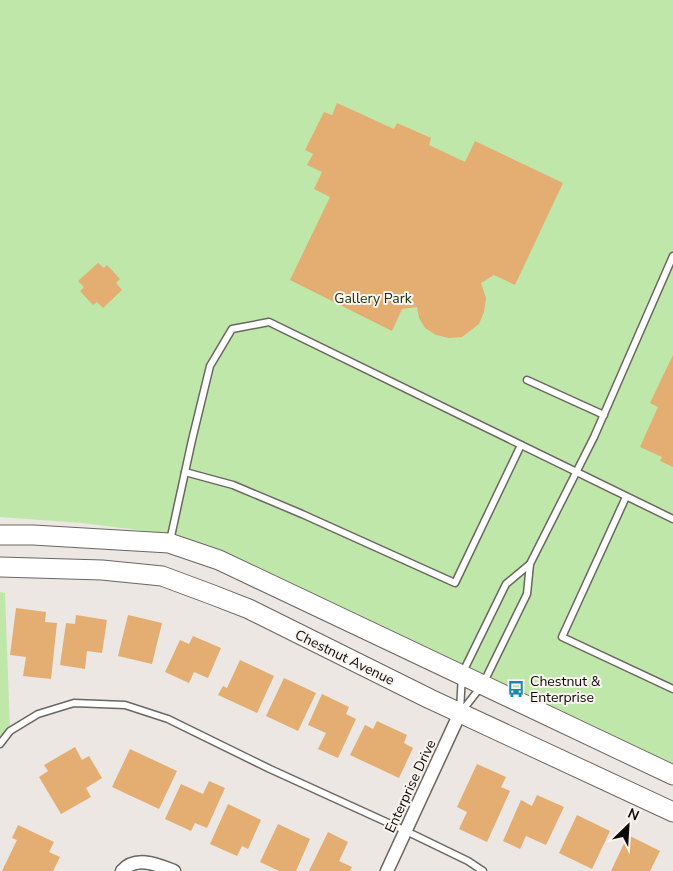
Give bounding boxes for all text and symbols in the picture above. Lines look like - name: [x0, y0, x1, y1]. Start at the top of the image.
- park label: Gallery Park: [334, 289, 413, 308]
- street label: Chestnut Avenue: [292, 625, 398, 690]
- place label: Chestnut & Enterprise: [530, 672, 601, 707]
- bus stop icon: Chestnut & Enterprise: [506, 679, 526, 699]
- street label: Enterprise Drive: [381, 737, 440, 836]
- north arrow: [603, 801, 653, 851]
- text: N: [625, 804, 642, 825]

